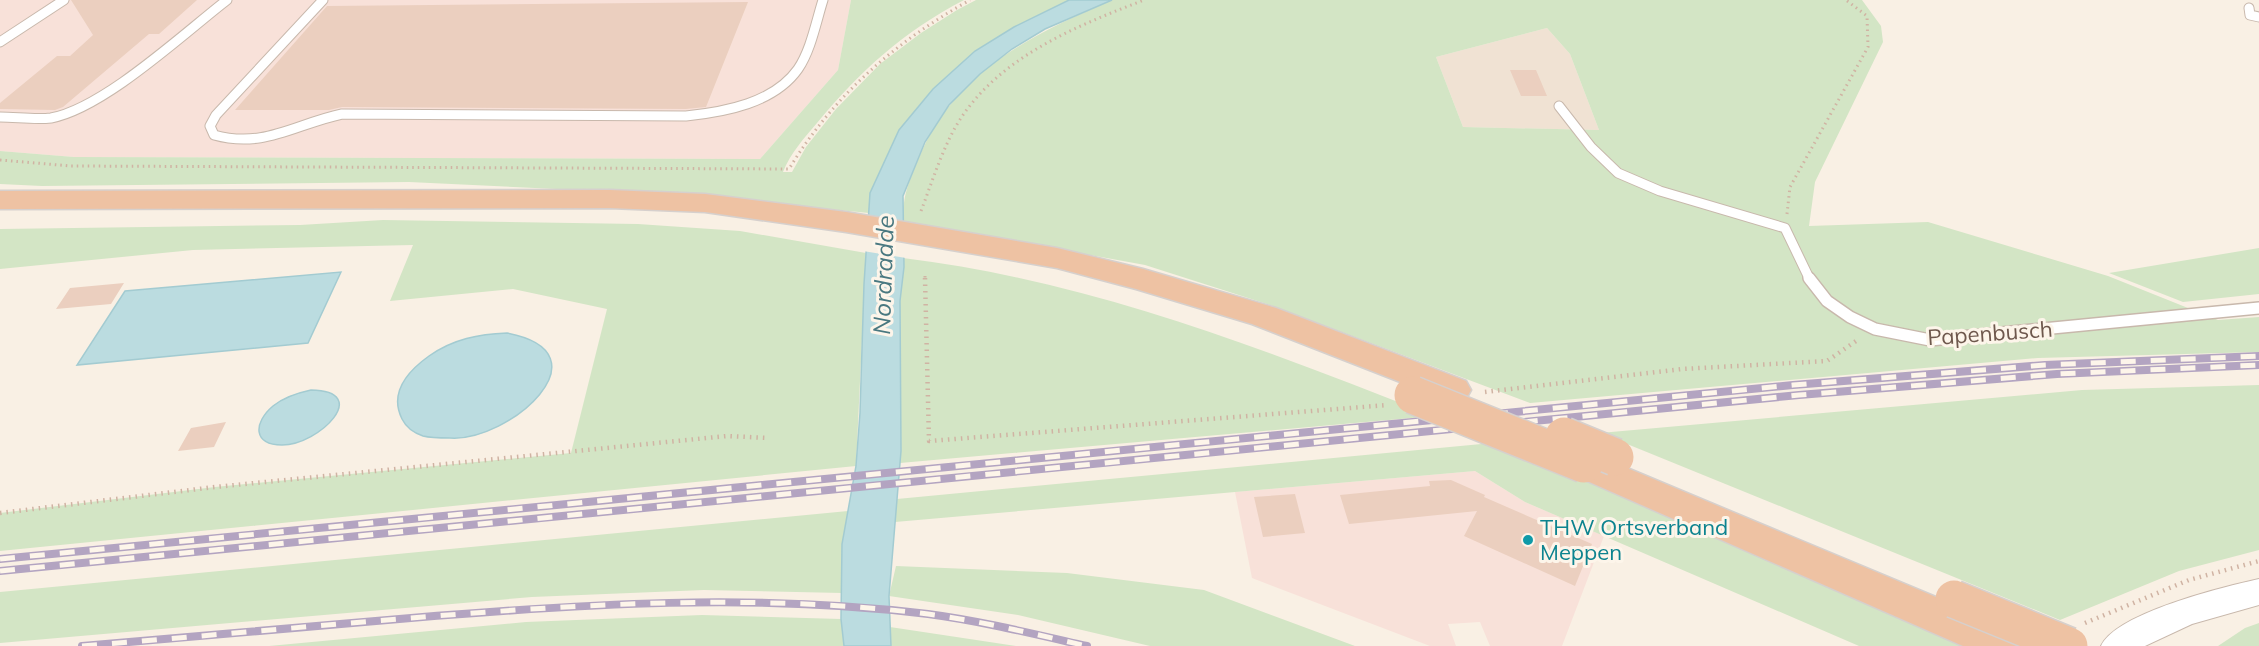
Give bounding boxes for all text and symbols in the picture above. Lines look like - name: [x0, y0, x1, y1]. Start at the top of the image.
- water label: Nordradde: [866, 215, 900, 335]
- street label: Papenbusch: [1926, 315, 2054, 351]
- place label: THW Ortsverband Meppen: [1540, 513, 1728, 566]
- marker: THW Ortsverband Meppen: [1521, 533, 1535, 547]

